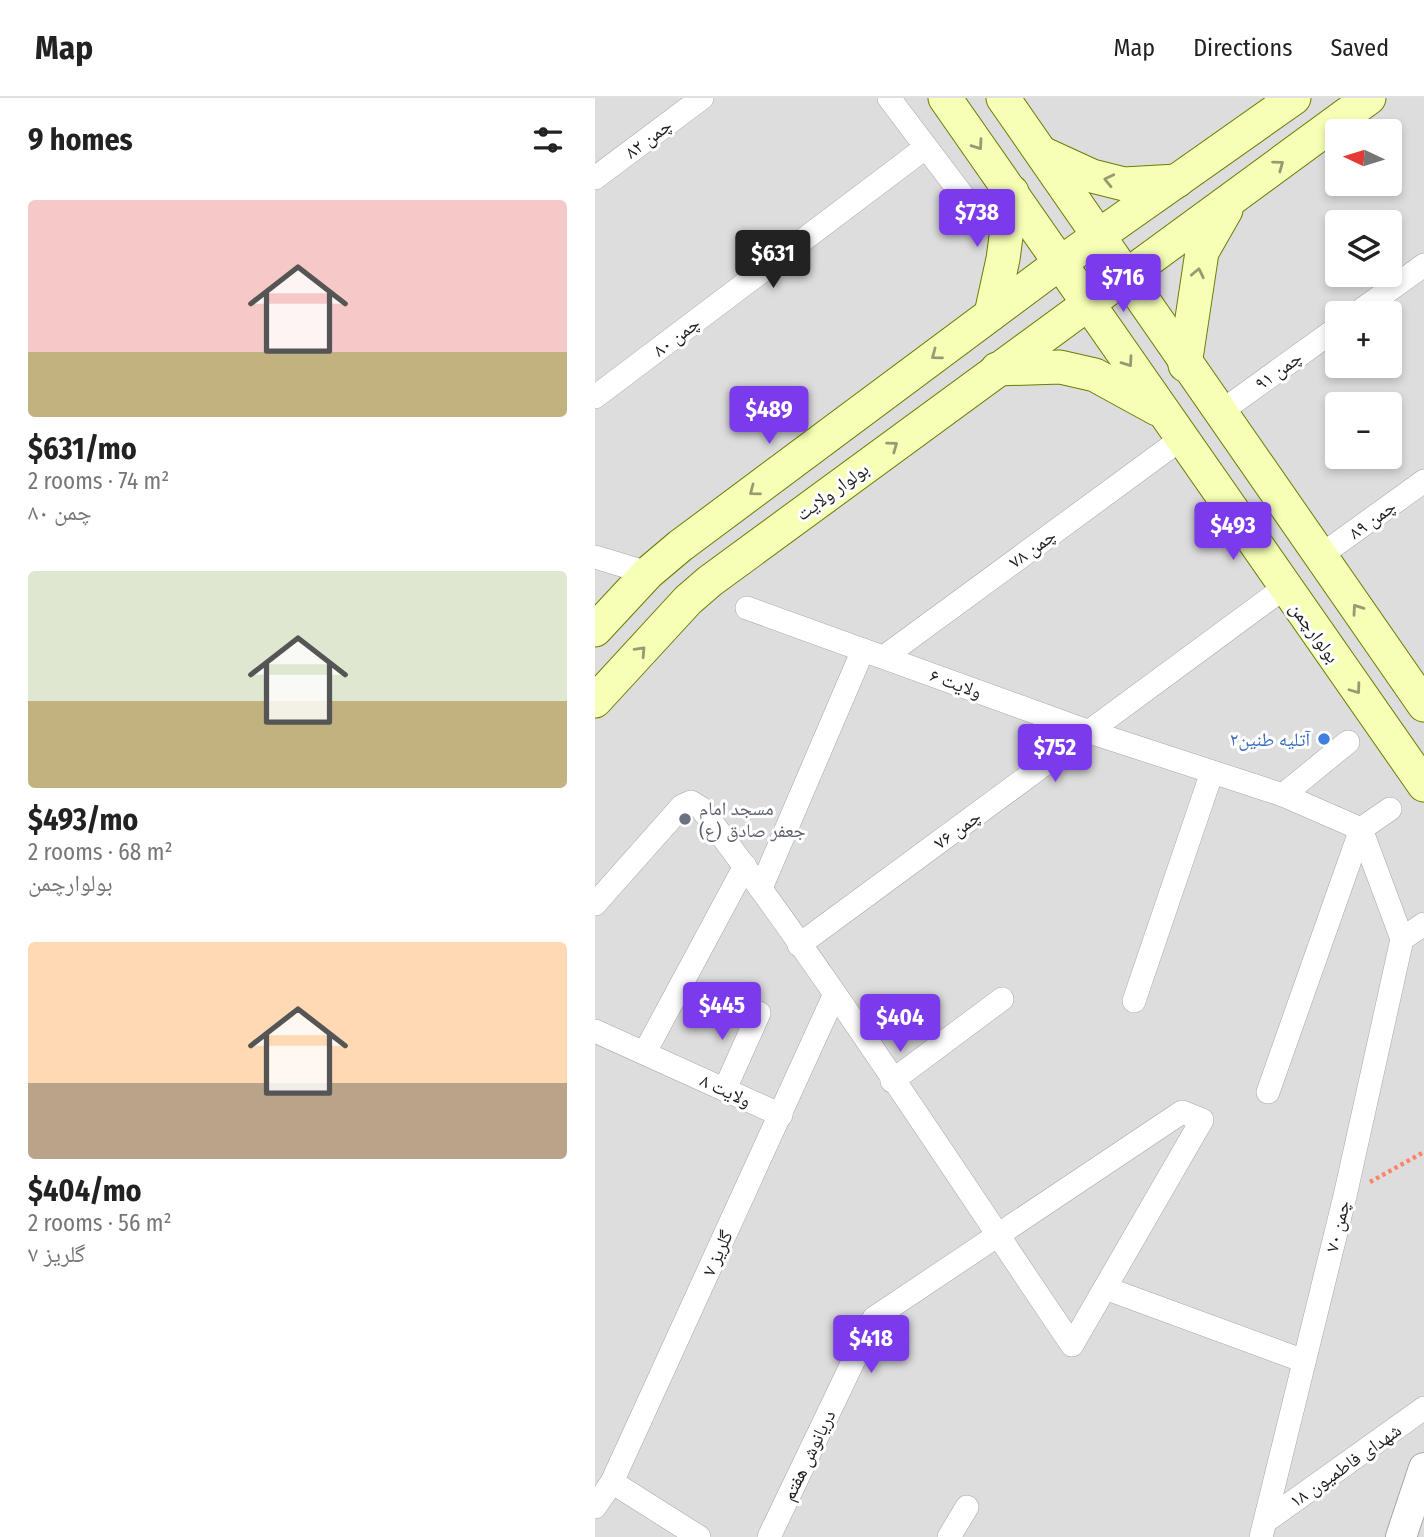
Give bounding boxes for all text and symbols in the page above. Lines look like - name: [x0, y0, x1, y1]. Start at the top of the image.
- text: Map: [35, 28, 93, 68]
- text: Map: [1114, 34, 1155, 62]
- text: Directions: [1193, 34, 1292, 62]
- text: Saved: [1330, 34, 1389, 62]
- street label: چمن ۸۲: [620, 113, 676, 163]
- north arrow: [1325, 119, 1402, 196]
- map controls: [1325, 119, 1402, 469]
- icon: filters: [529, 121, 567, 159]
- text: 9 homes: [28, 122, 133, 158]
- one-way arrow: [970, 137, 982, 150]
- one-way arrow: [1271, 161, 1283, 173]
- one-way arrow: [1103, 174, 1115, 189]
- pin: $738: [936, 190, 1018, 249]
- text: $738: [955, 198, 999, 226]
- button: layers: [1325, 210, 1402, 287]
- pin: $631: [732, 230, 814, 290]
- text: $631: [751, 239, 795, 267]
- icon: home: [235, 246, 361, 372]
- pin: $716: [1082, 254, 1164, 314]
- text: $716: [1102, 263, 1144, 291]
- one-way arrow: [1189, 267, 1204, 279]
- button: +: [1325, 301, 1402, 378]
- street label: چمن ۸۰: [648, 311, 704, 361]
- one-way arrow: [931, 346, 944, 359]
- street label: چمن ۹۱: [1250, 346, 1306, 395]
- one-way arrow: [1120, 354, 1132, 367]
- pin: $489: [728, 386, 810, 446]
- button: −: [1325, 392, 1402, 469]
- text: $489: [745, 395, 793, 423]
- text: $631/mo: [28, 431, 137, 467]
- one-way arrow: [885, 442, 898, 454]
- street label: بولوار ولایت: [791, 457, 873, 525]
- text: 2 rooms · 74 m²: [28, 467, 169, 495]
- one-way arrow: [749, 483, 762, 495]
- street label: چمن ۸۹: [1344, 495, 1400, 544]
- text: چمن ۸۰: [28, 498, 92, 526]
- pin: $493: [1192, 503, 1274, 562]
- text: $493: [1210, 511, 1256, 539]
- street label: چمن ۷۸: [1004, 524, 1060, 573]
- street label: بولوارچمن: [1285, 597, 1344, 667]
- one-way arrow: [1353, 604, 1365, 617]
- icon: home: [235, 617, 361, 743]
- one-way arrow: [633, 646, 646, 659]
- street label: ولایت ۶: [927, 663, 985, 703]
- one-way arrow: [1348, 681, 1360, 694]
- pin: $752: [1014, 724, 1096, 784]
- place label: آتلیه طنین۲: [1230, 728, 1311, 751]
- marker: آتلیه طنین۲: [1316, 731, 1332, 747]
- text: $752: [1034, 733, 1076, 761]
- place label: مسجد امام جعفر صادق (ع): [699, 797, 806, 842]
- text: $493/mo: [28, 802, 138, 838]
- street label: چمن ۷۶: [929, 805, 985, 854]
- marker: مسجد امام جعفر صادق (ع): [677, 811, 693, 827]
- text: 2 rooms · 68 m²: [28, 838, 173, 866]
- text: بولوارچمن: [28, 869, 113, 897]
- pin: $445: [681, 982, 763, 1042]
- icon: home: [235, 988, 361, 1114]
- text: $445: [699, 991, 745, 1019]
- pin: $404: [859, 995, 941, 1054]
- text: $404: [876, 1003, 924, 1031]
- street label: ولایت ۸: [697, 1069, 755, 1112]
- text: $404/mo: [28, 1173, 142, 1209]
- street label: چمن ۷۰: [1320, 1198, 1355, 1254]
- text: 2 rooms · 56 m²: [28, 1209, 172, 1237]
- street label: گلریز ۷: [697, 1227, 738, 1280]
- text: گلریز ۷: [28, 1240, 85, 1268]
- pin: $418: [830, 1316, 912, 1375]
- text: $418: [849, 1324, 893, 1352]
- street label: دریانوش هفتم: [777, 1406, 841, 1505]
- street label: شهدای فاطمیون ۱۸: [1285, 1418, 1406, 1512]

